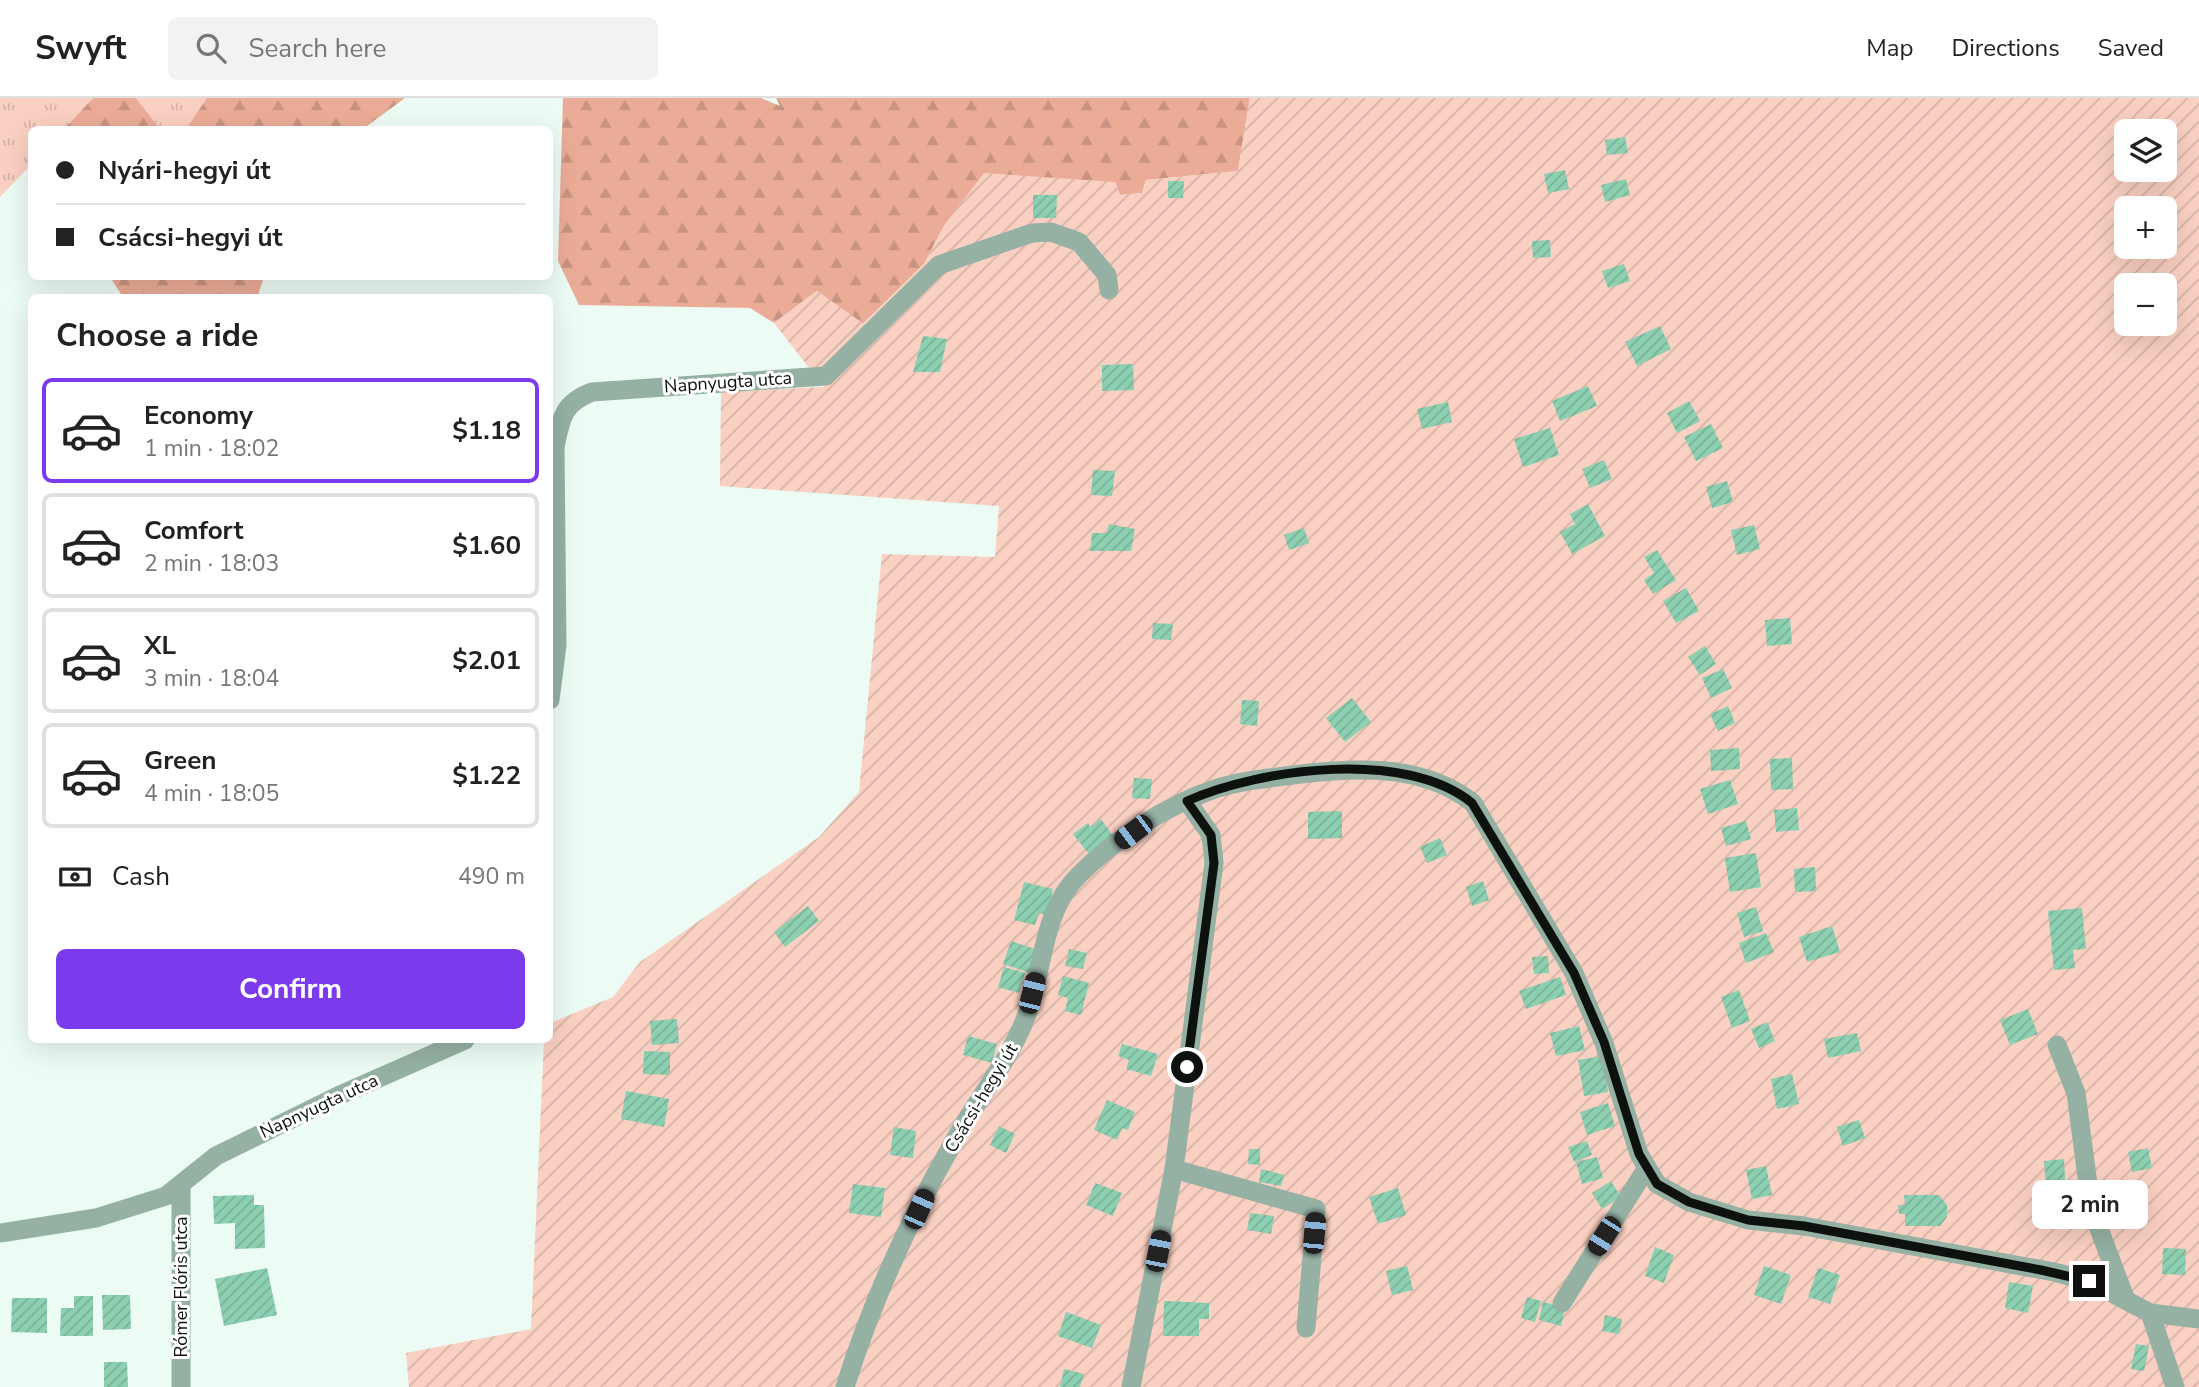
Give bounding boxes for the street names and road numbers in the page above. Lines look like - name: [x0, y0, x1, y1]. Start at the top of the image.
- street label: Napnyugta utca: [663, 366, 793, 398]
- street label: Csácsi-hegyi út: [939, 1038, 1024, 1157]
- street label: Napnyugta utca: [256, 1068, 382, 1144]
- street label: Rómer Flóris utca: [169, 1216, 193, 1358]

